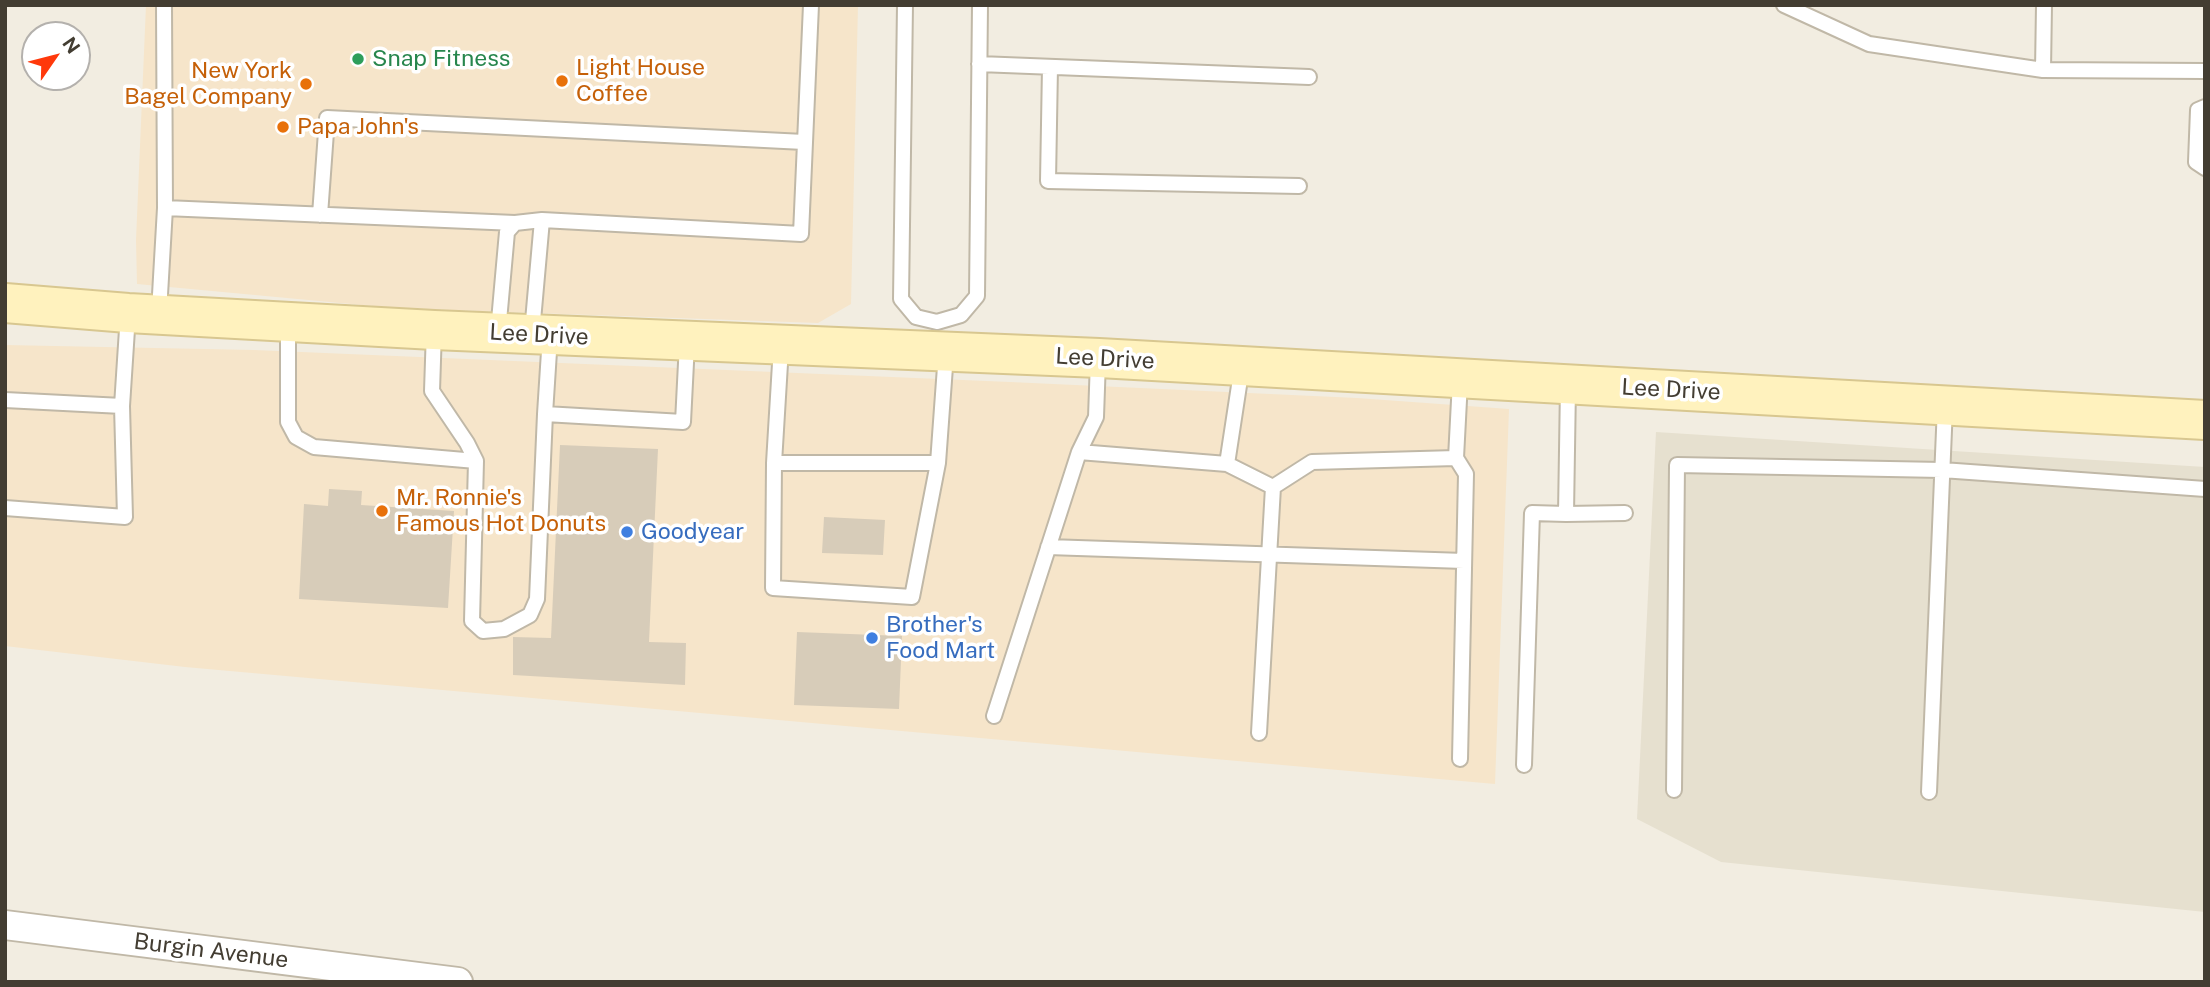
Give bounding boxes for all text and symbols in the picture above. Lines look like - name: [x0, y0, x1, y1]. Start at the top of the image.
- north arrow: [21, 21, 91, 91]
- text: N: [58, 33, 85, 57]
- place label: Snap Fitness: [372, 45, 510, 73]
- marker: Snap Fitness: [350, 51, 366, 67]
- place label: Light House Coffee: [576, 54, 705, 108]
- place label: New York Bagel Company: [124, 57, 292, 111]
- marker: Light House Coffee: [554, 73, 570, 89]
- marker: New York Bagel Company: [298, 76, 314, 92]
- place label: Papa John's: [297, 113, 419, 141]
- marker: Papa John's: [275, 119, 291, 135]
- street label: Lee Drive: [489, 319, 589, 351]
- street label: Lee Drive: [1055, 343, 1155, 375]
- street label: Lee Drive: [1621, 374, 1721, 406]
- place label: Mr. Ronnie's Famous Hot Donuts: [396, 484, 606, 538]
- marker: Mr. Ronnie's Famous Hot Donuts: [374, 503, 390, 519]
- place label: Goodyear: [641, 518, 744, 546]
- marker: Goodyear: [619, 524, 635, 540]
- place label: Brother's Food Mart: [886, 611, 995, 665]
- marker: Brother's Food Mart: [864, 630, 880, 646]
- street label: Burgin Avenue: [132, 928, 290, 974]

